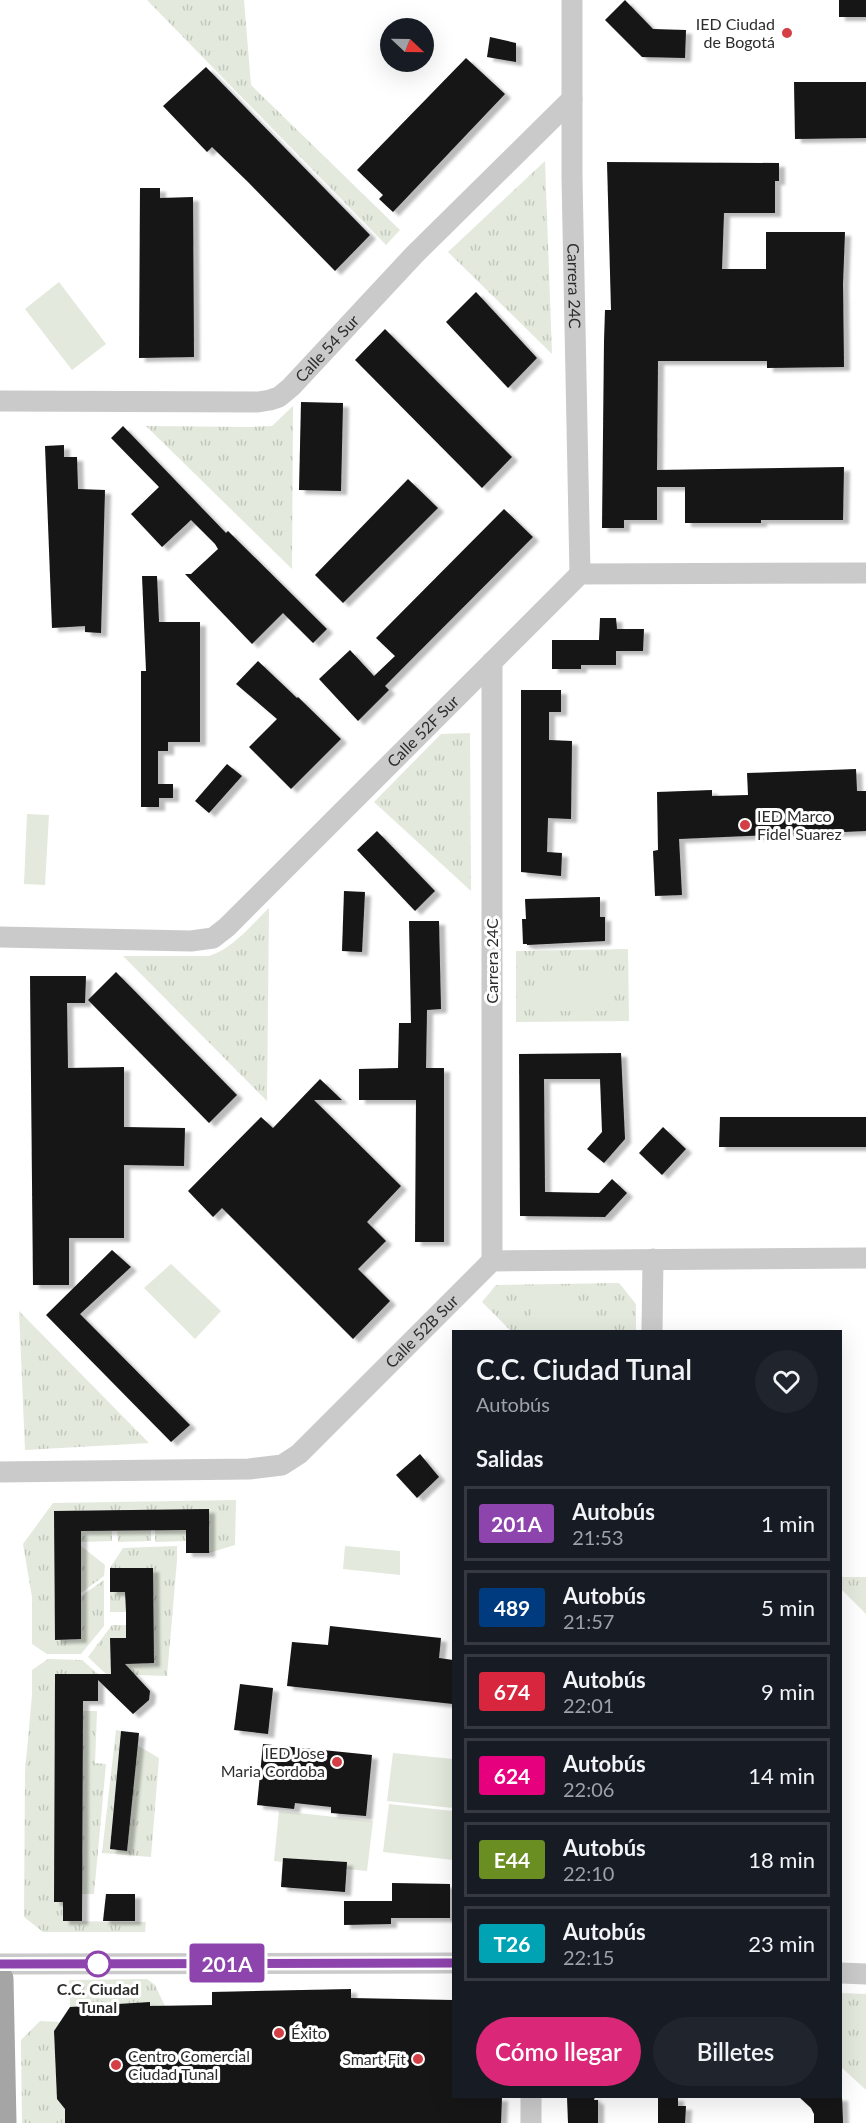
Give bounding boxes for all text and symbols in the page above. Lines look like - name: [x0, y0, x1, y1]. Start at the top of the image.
- place label: IED Ciudad de Bogotá: [696, 14, 775, 51]
- north arrow: [380, 18, 434, 72]
- map controls: [380, 18, 434, 72]
- marker: IED Ciudad de Bogotá: [780, 26, 794, 40]
- street label: Carrera 24C: [564, 243, 585, 329]
- street label: Calle 54 Sur: [291, 310, 363, 386]
- street label: Calle 52F Sur: [383, 691, 462, 771]
- place label: IED Marco Fidel Suarez: [757, 806, 842, 843]
- marker: IED Marco Fidel Suarez: [738, 818, 752, 832]
- street label: Carrera 24C: [482, 918, 501, 1004]
- street label: Calle 52B Sur: [381, 1291, 462, 1371]
- button: heart: [755, 1350, 818, 1413]
- text: C.C. Ciudad Tunal: [476, 1352, 692, 1386]
- text: Autobús: [476, 1392, 550, 1416]
- text: Salidas: [476, 1445, 543, 1472]
- text: Autobús: [572, 1498, 655, 1525]
- text: 1 min: [761, 1510, 815, 1537]
- text: 201A: [491, 1511, 542, 1536]
- text: 21:53: [572, 1525, 624, 1549]
- text: Autobús: [563, 1582, 646, 1609]
- text: 5 min: [761, 1594, 815, 1621]
- text: 489: [494, 1595, 530, 1620]
- text: 21:57: [563, 1609, 614, 1633]
- text: Autobús: [563, 1666, 646, 1693]
- text: 9 min: [761, 1678, 815, 1705]
- text: 674: [494, 1679, 530, 1704]
- text: 22:01: [563, 1693, 614, 1717]
- place label: IED Jose Maria Cordoba: [221, 1743, 325, 1780]
- text: Autobús: [563, 1750, 646, 1777]
- marker: IED Jose Maria Cordoba: [330, 1755, 344, 1769]
- text: 14 min: [748, 1762, 815, 1789]
- text: 624: [494, 1763, 530, 1788]
- text: 22:06: [563, 1777, 614, 1801]
- text: Autobús: [563, 1834, 646, 1861]
- text: 18 min: [748, 1846, 815, 1873]
- text: E44: [494, 1847, 530, 1872]
- text: 22:10: [563, 1861, 614, 1885]
- text: Autobús: [563, 1918, 646, 1945]
- text: 23 min: [748, 1930, 815, 1957]
- text: T26: [494, 1931, 530, 1956]
- line badge: 201A: [185, 1944, 269, 1982]
- text: 22:15: [563, 1945, 614, 1969]
- marker: C.C. Ciudad Tunal: [85, 1951, 111, 1977]
- text: 201A: [201, 1951, 253, 1976]
- place label: C.C. Ciudad Tunal: [57, 1979, 139, 2016]
- button: Cómo llegar: [476, 2017, 641, 2086]
- button: Billetes: [653, 2017, 818, 2086]
- place label: Éxito: [291, 2023, 327, 2042]
- marker: Éxito: [272, 2026, 286, 2040]
- place label: Centro Comercial Ciudad Tunal: [128, 2046, 250, 2083]
- place label: Smart Fit: [342, 2049, 406, 2068]
- marker: Smart Fit: [411, 2052, 425, 2066]
- marker: Centro Comercial Ciudad Tunal: [109, 2058, 123, 2072]

